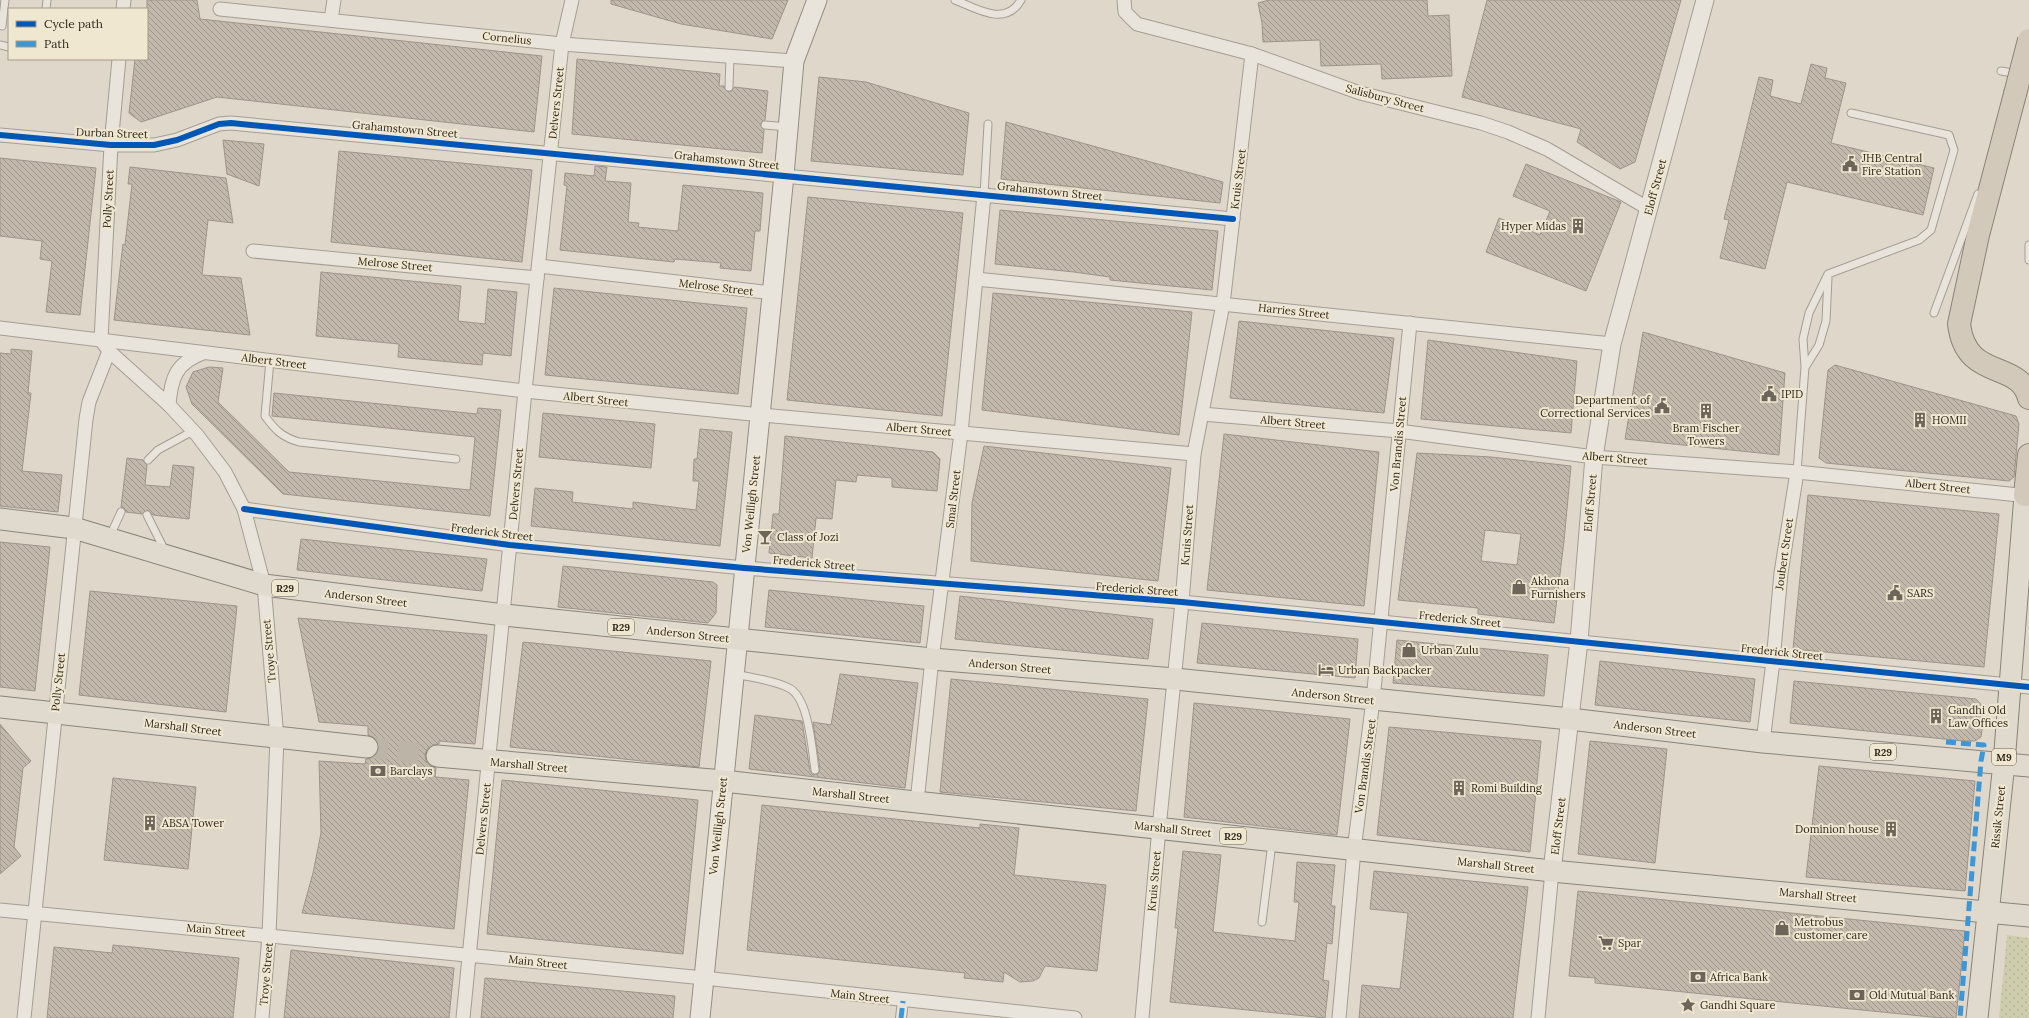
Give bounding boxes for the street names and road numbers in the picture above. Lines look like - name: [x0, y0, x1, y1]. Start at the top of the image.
- street label: Cornelius: [482, 28, 532, 48]
- street label: Delvers Street: [545, 65, 567, 140]
- street label: Salisbury Street: [1344, 81, 1427, 115]
- street label: Grahamstown Street: [352, 117, 459, 141]
- street label: Durban Street: [76, 125, 149, 141]
- street label: Grahamstown Street: [674, 147, 781, 173]
- street label: Kruis Street: [1227, 147, 1249, 210]
- street label: Eloff Street: [1641, 157, 1669, 217]
- street label: Polly Street: [99, 169, 117, 229]
- street label: Grahamstown Street: [997, 178, 1104, 204]
- street label: Melrose Street: [357, 254, 434, 274]
- street label: Melrose Street: [678, 275, 755, 299]
- street label: Harries Street: [1258, 300, 1331, 322]
- street label: Albert Street: [240, 350, 308, 372]
- street label: Albert Street: [562, 389, 630, 409]
- street label: Von Brandis Street: [1387, 395, 1409, 493]
- street label: Albert Street: [1259, 412, 1327, 432]
- street label: Albert Street: [885, 419, 953, 439]
- street label: Delvers Street: [506, 447, 526, 521]
- street label: Albert Street: [1581, 448, 1649, 468]
- street label: Von Weilligh Street: [739, 454, 763, 555]
- street label: Smal Street: [942, 468, 964, 529]
- street label: Eloff Street: [1581, 473, 1600, 532]
- street label: Albert Street: [1904, 476, 1972, 496]
- street label: Kruis Street: [1178, 503, 1196, 566]
- street label: Joubert Street: [1772, 516, 1796, 592]
- street label: Frederick Street: [450, 520, 535, 544]
- street label: Frederick Street: [772, 552, 857, 574]
- street label: Frederick Street: [1095, 579, 1179, 599]
- road number: R29: [272, 580, 298, 596]
- street label: Anderson Street: [323, 586, 409, 610]
- street label: Frederick Street: [1418, 608, 1503, 630]
- street label: Troye Street: [259, 618, 279, 683]
- road number: R29: [608, 619, 634, 635]
- street label: Anderson Street: [645, 623, 731, 645]
- street label: Frederick Street: [1740, 641, 1825, 663]
- street label: Polly Street: [48, 651, 68, 712]
- street label: Anderson Street: [967, 655, 1053, 677]
- street label: Anderson Street: [1290, 685, 1376, 707]
- street label: Marshall Street: [143, 715, 223, 739]
- street label: Von Brandis Street: [1351, 717, 1379, 815]
- street label: Anderson Street: [1612, 717, 1698, 741]
- road number: R29: [1870, 744, 1896, 760]
- road number: M9: [1992, 749, 2016, 765]
- street label: Marshall Street: [490, 755, 569, 775]
- street label: Von Weilligh Street: [706, 776, 730, 877]
- street label: Delvers Street: [472, 781, 494, 856]
- street label: Marshall Street: [811, 784, 891, 806]
- street label: Rissik Street: [1988, 784, 2008, 849]
- street label: Eloff Street: [1548, 796, 1569, 856]
- street label: Marshall Street: [1133, 818, 1213, 840]
- road number: R29: [1220, 828, 1246, 844]
- street label: Kruis Street: [1144, 849, 1164, 912]
- street label: Marshall Street: [1456, 854, 1536, 876]
- street label: Marshall Street: [1779, 885, 1858, 905]
- street label: Main Street: [186, 920, 247, 940]
- street label: Troye Street: [256, 941, 276, 1006]
- street label: Main Street: [508, 952, 569, 972]
- street label: Main Street: [830, 986, 891, 1006]

